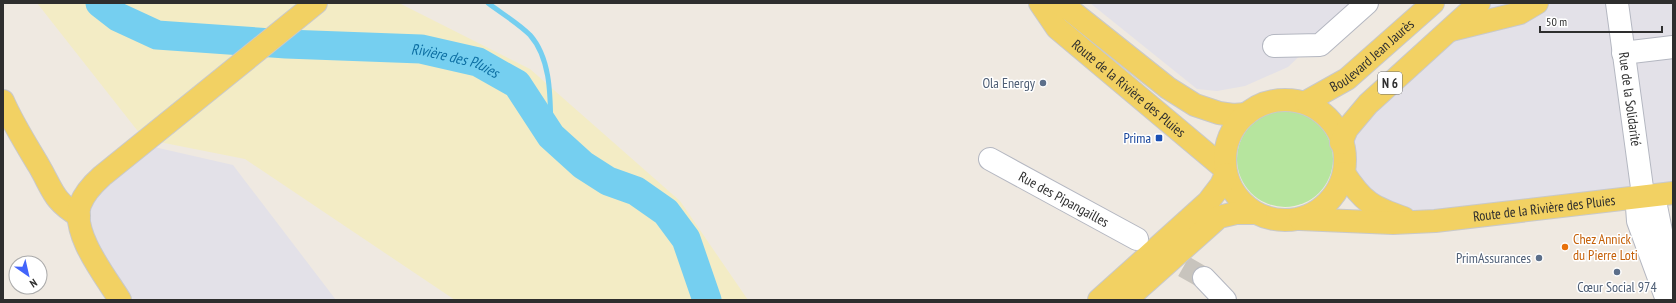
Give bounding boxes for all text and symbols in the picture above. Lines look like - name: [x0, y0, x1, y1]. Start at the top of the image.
- scale bar: [1540, 8, 1662, 34]
- text: 50 m: [1546, 14, 1567, 29]
- street label: Boulevard Jean Jaurès: [1327, 15, 1418, 96]
- street label: Route de la Rivière des Pluies: [1068, 35, 1190, 141]
- water label: Rivière des Pluies: [411, 39, 505, 83]
- street label: Rue de la Solidarité: [1615, 51, 1645, 147]
- road number: N 6: [1378, 72, 1402, 94]
- place label: Ola Energy: [982, 74, 1036, 92]
- marker: Ola Energy: [1038, 78, 1048, 88]
- place label: Prima: [1123, 129, 1151, 147]
- marker: Prima: [1154, 133, 1164, 143]
- street label: Rue des Pipangailles: [1015, 167, 1112, 231]
- street label: Route de la Rivière des Pluies: [1472, 191, 1616, 225]
- place label: Chez Annick du Pierre Loti: [1573, 230, 1638, 264]
- marker: Chez Annick du Pierre Loti: [1560, 242, 1570, 252]
- place label: PrimAssurances: [1456, 249, 1531, 267]
- marker: PrimAssurances: [1534, 253, 1544, 263]
- north arrow: [8, 255, 48, 295]
- marker: Cœur Social 974: [1612, 267, 1622, 277]
- text: N: [27, 276, 40, 291]
- place label: Cœur Social 974: [1577, 278, 1657, 296]

